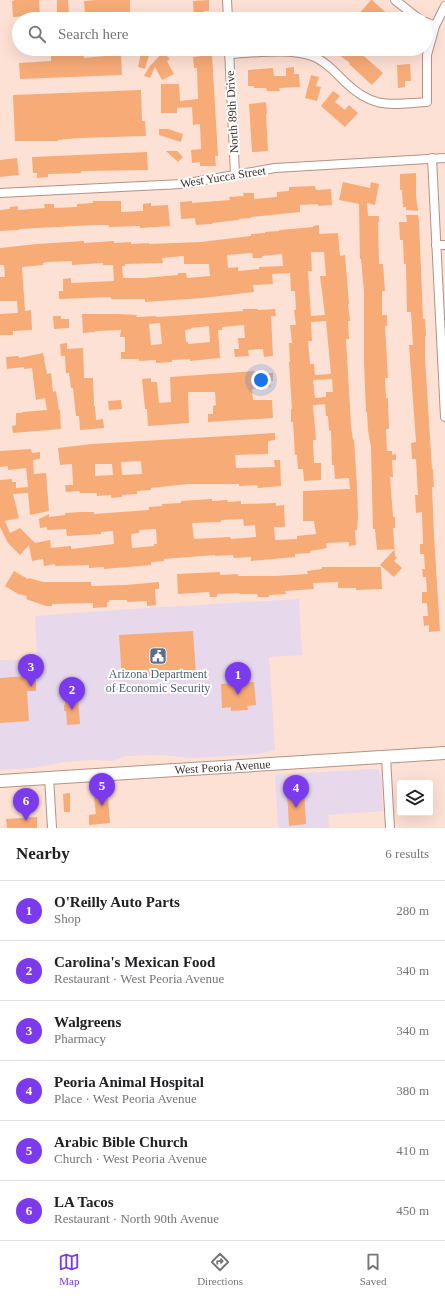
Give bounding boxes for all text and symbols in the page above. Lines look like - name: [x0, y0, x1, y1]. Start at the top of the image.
- search box: [12, 12, 433, 56]
- icon: search: [26, 23, 48, 45]
- text: Search here: [58, 26, 128, 42]
- street label: North 89th Drive: [223, 70, 241, 154]
- street label: West Yucca Street: [179, 163, 267, 191]
- your location: [251, 370, 271, 390]
- public building icon: Arizona Department of Economic Security: [148, 646, 168, 666]
- pin: 3: [18, 654, 44, 687]
- pin: 1: [225, 662, 251, 695]
- place label: Arizona Department of Economic Security: [106, 667, 210, 695]
- pin: 2: [59, 677, 85, 710]
- street label: West Peoria Avenue: [174, 757, 271, 777]
- pin: 5: [89, 773, 115, 806]
- pin: 4: [283, 775, 309, 808]
- map controls: [397, 780, 433, 816]
- button: layers: [397, 780, 433, 816]
- pin: 6: [13, 788, 39, 821]
- text: Nearby: [16, 844, 70, 863]
- text: 6 results: [385, 846, 429, 861]
- text: O'Reilly Auto Parts: [54, 894, 180, 910]
- text: 1: [26, 903, 32, 918]
- text: 280 m: [396, 903, 429, 918]
- text: Shop: [54, 911, 81, 926]
- text: Carolina's Mexican Food: [54, 954, 215, 970]
- text: 2: [26, 963, 32, 978]
- text: 340 m: [396, 963, 429, 978]
- text: Restaurant · West Peoria Avenue: [54, 971, 224, 986]
- text: Walgreens: [54, 1014, 121, 1030]
- text: 3: [26, 1023, 32, 1038]
- text: 340 m: [396, 1023, 429, 1038]
- text: Pharmacy: [54, 1031, 106, 1046]
- text: Peoria Animal Hospital: [54, 1074, 204, 1090]
- text: 4: [26, 1083, 32, 1098]
- text: 380 m: [396, 1083, 429, 1098]
- text: Place · West Peoria Avenue: [54, 1091, 197, 1106]
- text: Arabic Bible Church: [54, 1134, 188, 1150]
- text: 5: [26, 1143, 32, 1158]
- text: 410 m: [396, 1143, 429, 1158]
- text: Church · West Peoria Avenue: [54, 1151, 207, 1166]
- text: LA Tacos: [54, 1194, 114, 1210]
- text: 6: [26, 1203, 32, 1218]
- text: 450 m: [396, 1203, 429, 1218]
- text: Restaurant · North 90th Avenue: [54, 1211, 219, 1226]
- tab: Map: [58, 1251, 80, 1287]
- tab: Directions: [197, 1251, 243, 1287]
- tab: Saved: [360, 1251, 387, 1287]

